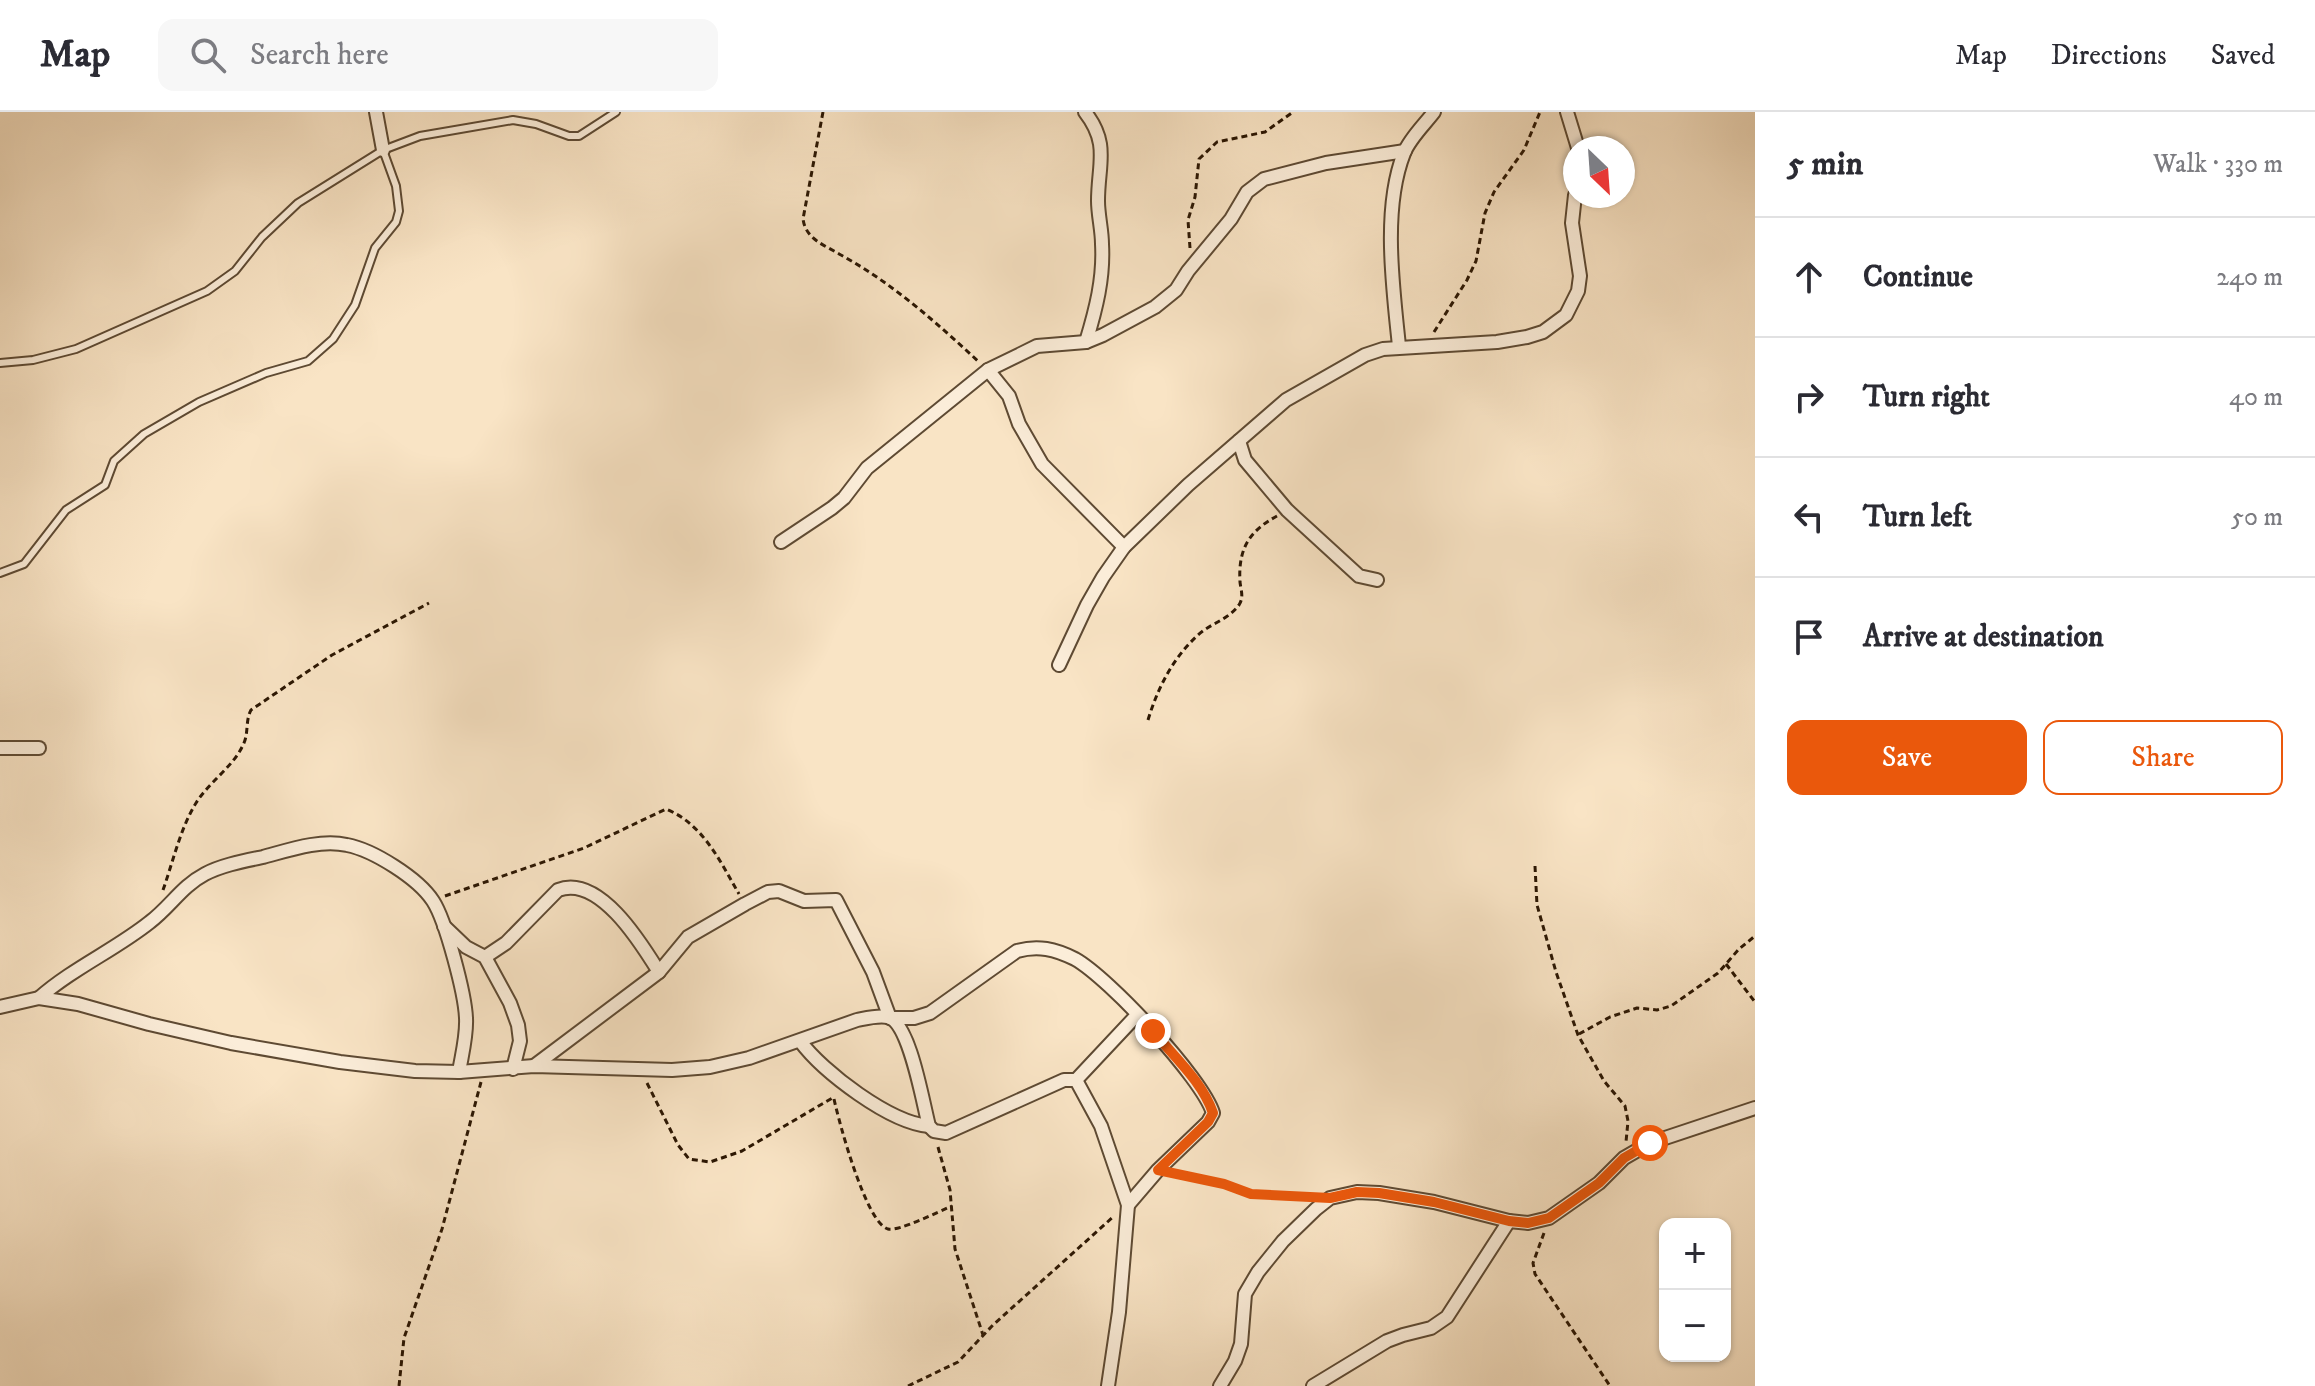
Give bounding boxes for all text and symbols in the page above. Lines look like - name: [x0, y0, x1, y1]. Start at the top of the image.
- search box: [158, 19, 718, 91]
- text: Map: [40, 31, 110, 79]
- icon: search: [186, 33, 230, 77]
- text: Search here: [250, 37, 389, 74]
- text: Map: [1955, 38, 2007, 73]
- text: Directions: [2051, 38, 2167, 73]
- text: Saved: [2211, 38, 2275, 73]
- north arrow: [1563, 136, 1635, 208]
- text: 5 min: [1787, 143, 1863, 185]
- text: Walk · 330 m: [2153, 148, 2283, 181]
- icon: ahead: [1787, 255, 1831, 299]
- text: Continue: [1863, 259, 1973, 296]
- text: 240 m: [2216, 261, 2283, 294]
- icon: right: [1787, 375, 1831, 419]
- text: Turn right: [1863, 379, 1990, 416]
- text: 40 m: [2229, 381, 2283, 414]
- icon: left: [1787, 495, 1831, 539]
- text: Turn left: [1863, 499, 1972, 536]
- text: 50 m: [2231, 501, 2283, 534]
- icon: arrive: [1787, 615, 1831, 659]
- text: Arrive at destination: [1863, 619, 2104, 656]
- button: Save: [1787, 720, 2027, 795]
- button: Share: [2043, 720, 2283, 795]
- route end: [1135, 1013, 1171, 1049]
- route start: [1632, 1125, 1668, 1161]
- map controls: [1659, 1218, 1731, 1362]
- button: +: [1659, 1218, 1731, 1290]
- button: −: [1659, 1290, 1731, 1362]

